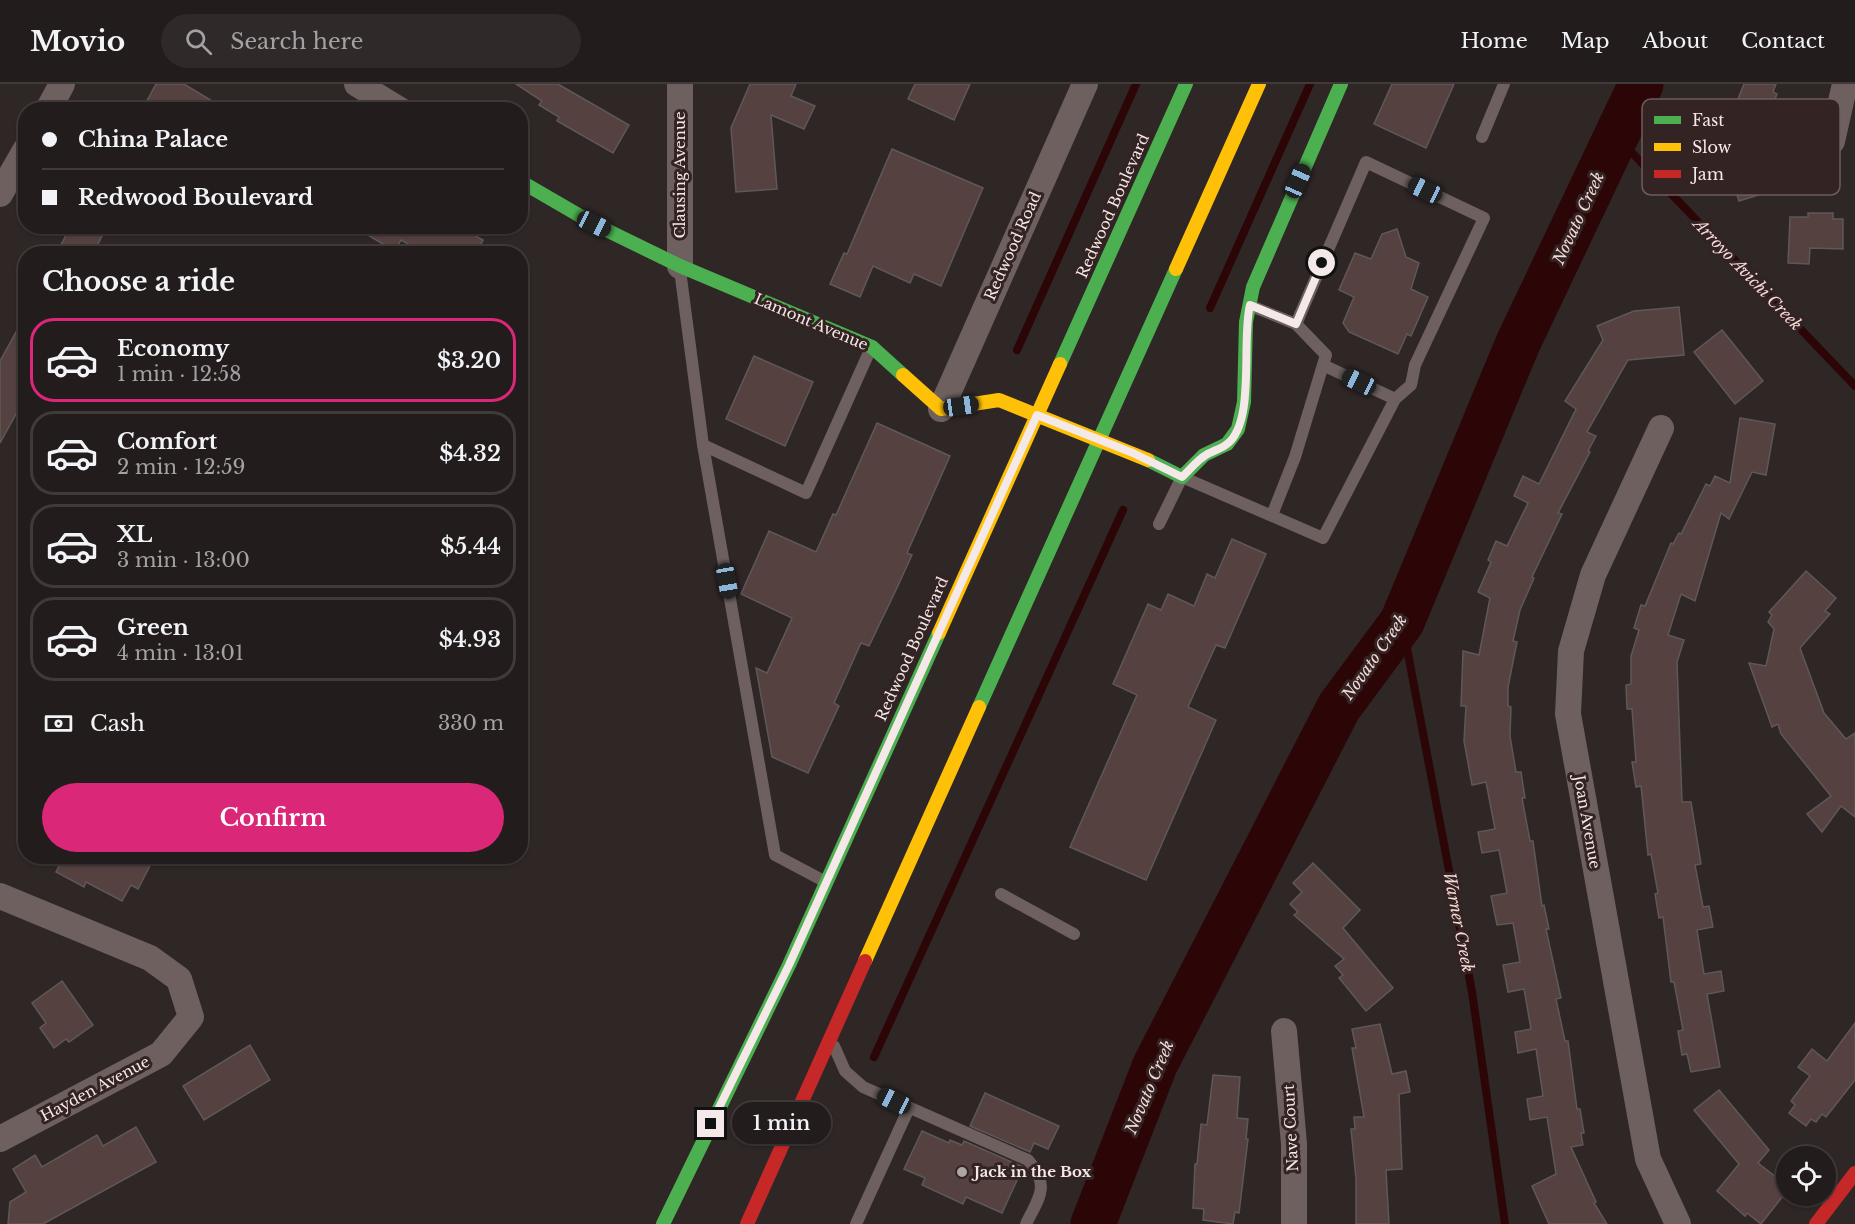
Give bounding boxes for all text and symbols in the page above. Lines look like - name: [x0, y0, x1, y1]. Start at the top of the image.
- search box: [161, 14, 581, 68]
- text: Movio: [30, 24, 125, 59]
- icon: search: [182, 25, 215, 58]
- text: Search here: [230, 28, 363, 55]
- text: Home: [1461, 28, 1528, 54]
- text: Map: [1561, 28, 1609, 54]
- text: About: [1642, 28, 1708, 54]
- text: Contact: [1741, 28, 1825, 54]
- legend: [1642, 99, 1840, 195]
- text: Fast: [1692, 110, 1724, 130]
- street label: Clausing Avenue: [670, 111, 689, 239]
- text: China Palace: [78, 126, 228, 153]
- street label: Redwood Boulevard: [1072, 131, 1153, 281]
- text: Slow: [1692, 137, 1732, 157]
- car: [1282, 161, 1314, 201]
- text: Jam: [1690, 164, 1724, 184]
- water label: Novato Creek: [1547, 169, 1608, 268]
- car: [1405, 174, 1445, 206]
- text: Redwood Boulevard: [78, 184, 313, 211]
- street label: Redwood Road: [980, 189, 1045, 303]
- car: [574, 208, 614, 240]
- water label: Arroyo Avichi Creek: [1688, 212, 1807, 334]
- route start: [1308, 249, 1335, 276]
- text: Choose a ride: [42, 265, 235, 298]
- street label: Lamont Avenue: [751, 289, 871, 354]
- icon: car: [45, 333, 99, 387]
- text: Economy: [117, 335, 229, 362]
- text: $3.20: [437, 347, 501, 374]
- text: 1 min · 12:58: [117, 362, 241, 386]
- car: [1339, 366, 1379, 398]
- car: [942, 395, 980, 417]
- icon: car: [45, 426, 99, 480]
- text: Comfort: [117, 428, 217, 455]
- text: $4.32: [439, 440, 501, 467]
- text: 2 min · 12:59: [117, 455, 245, 479]
- icon: car: [45, 519, 99, 573]
- text: XL: [117, 521, 152, 548]
- text: $5.44: [440, 533, 501, 560]
- text: 3 min · 13:00: [117, 548, 250, 572]
- car: [715, 562, 739, 600]
- street label: Redwood Boulevard: [871, 574, 952, 724]
- water label: Novato Creek: [1337, 610, 1411, 704]
- icon: car: [45, 612, 99, 666]
- text: Green: [117, 614, 189, 641]
- text: $4.93: [439, 626, 501, 653]
- text: 4 min · 13:01: [117, 641, 244, 665]
- icon: cash: [42, 707, 75, 740]
- text: Cash: [90, 710, 145, 737]
- text: 330 m: [438, 711, 504, 735]
- street label: Joan Avenue: [1570, 772, 1605, 870]
- button: Confirm: [42, 783, 504, 852]
- water label: Warner Creek: [1439, 870, 1479, 974]
- water label: Novato Creek: [1120, 1037, 1178, 1138]
- street label: Hayden Avenue: [37, 1052, 153, 1125]
- street label: Nave Court: [1279, 1084, 1302, 1172]
- car: [874, 1085, 914, 1117]
- callout: 1 min: [732, 1103, 831, 1145]
- route end: [697, 1110, 724, 1137]
- text: 1 min: [753, 1111, 810, 1135]
- map controls: [1776, 1146, 1836, 1206]
- button: locate: [1776, 1146, 1836, 1206]
- place label: Jack in the Box: [971, 1162, 1092, 1181]
- marker: Jack in the Box: [955, 1165, 969, 1179]

